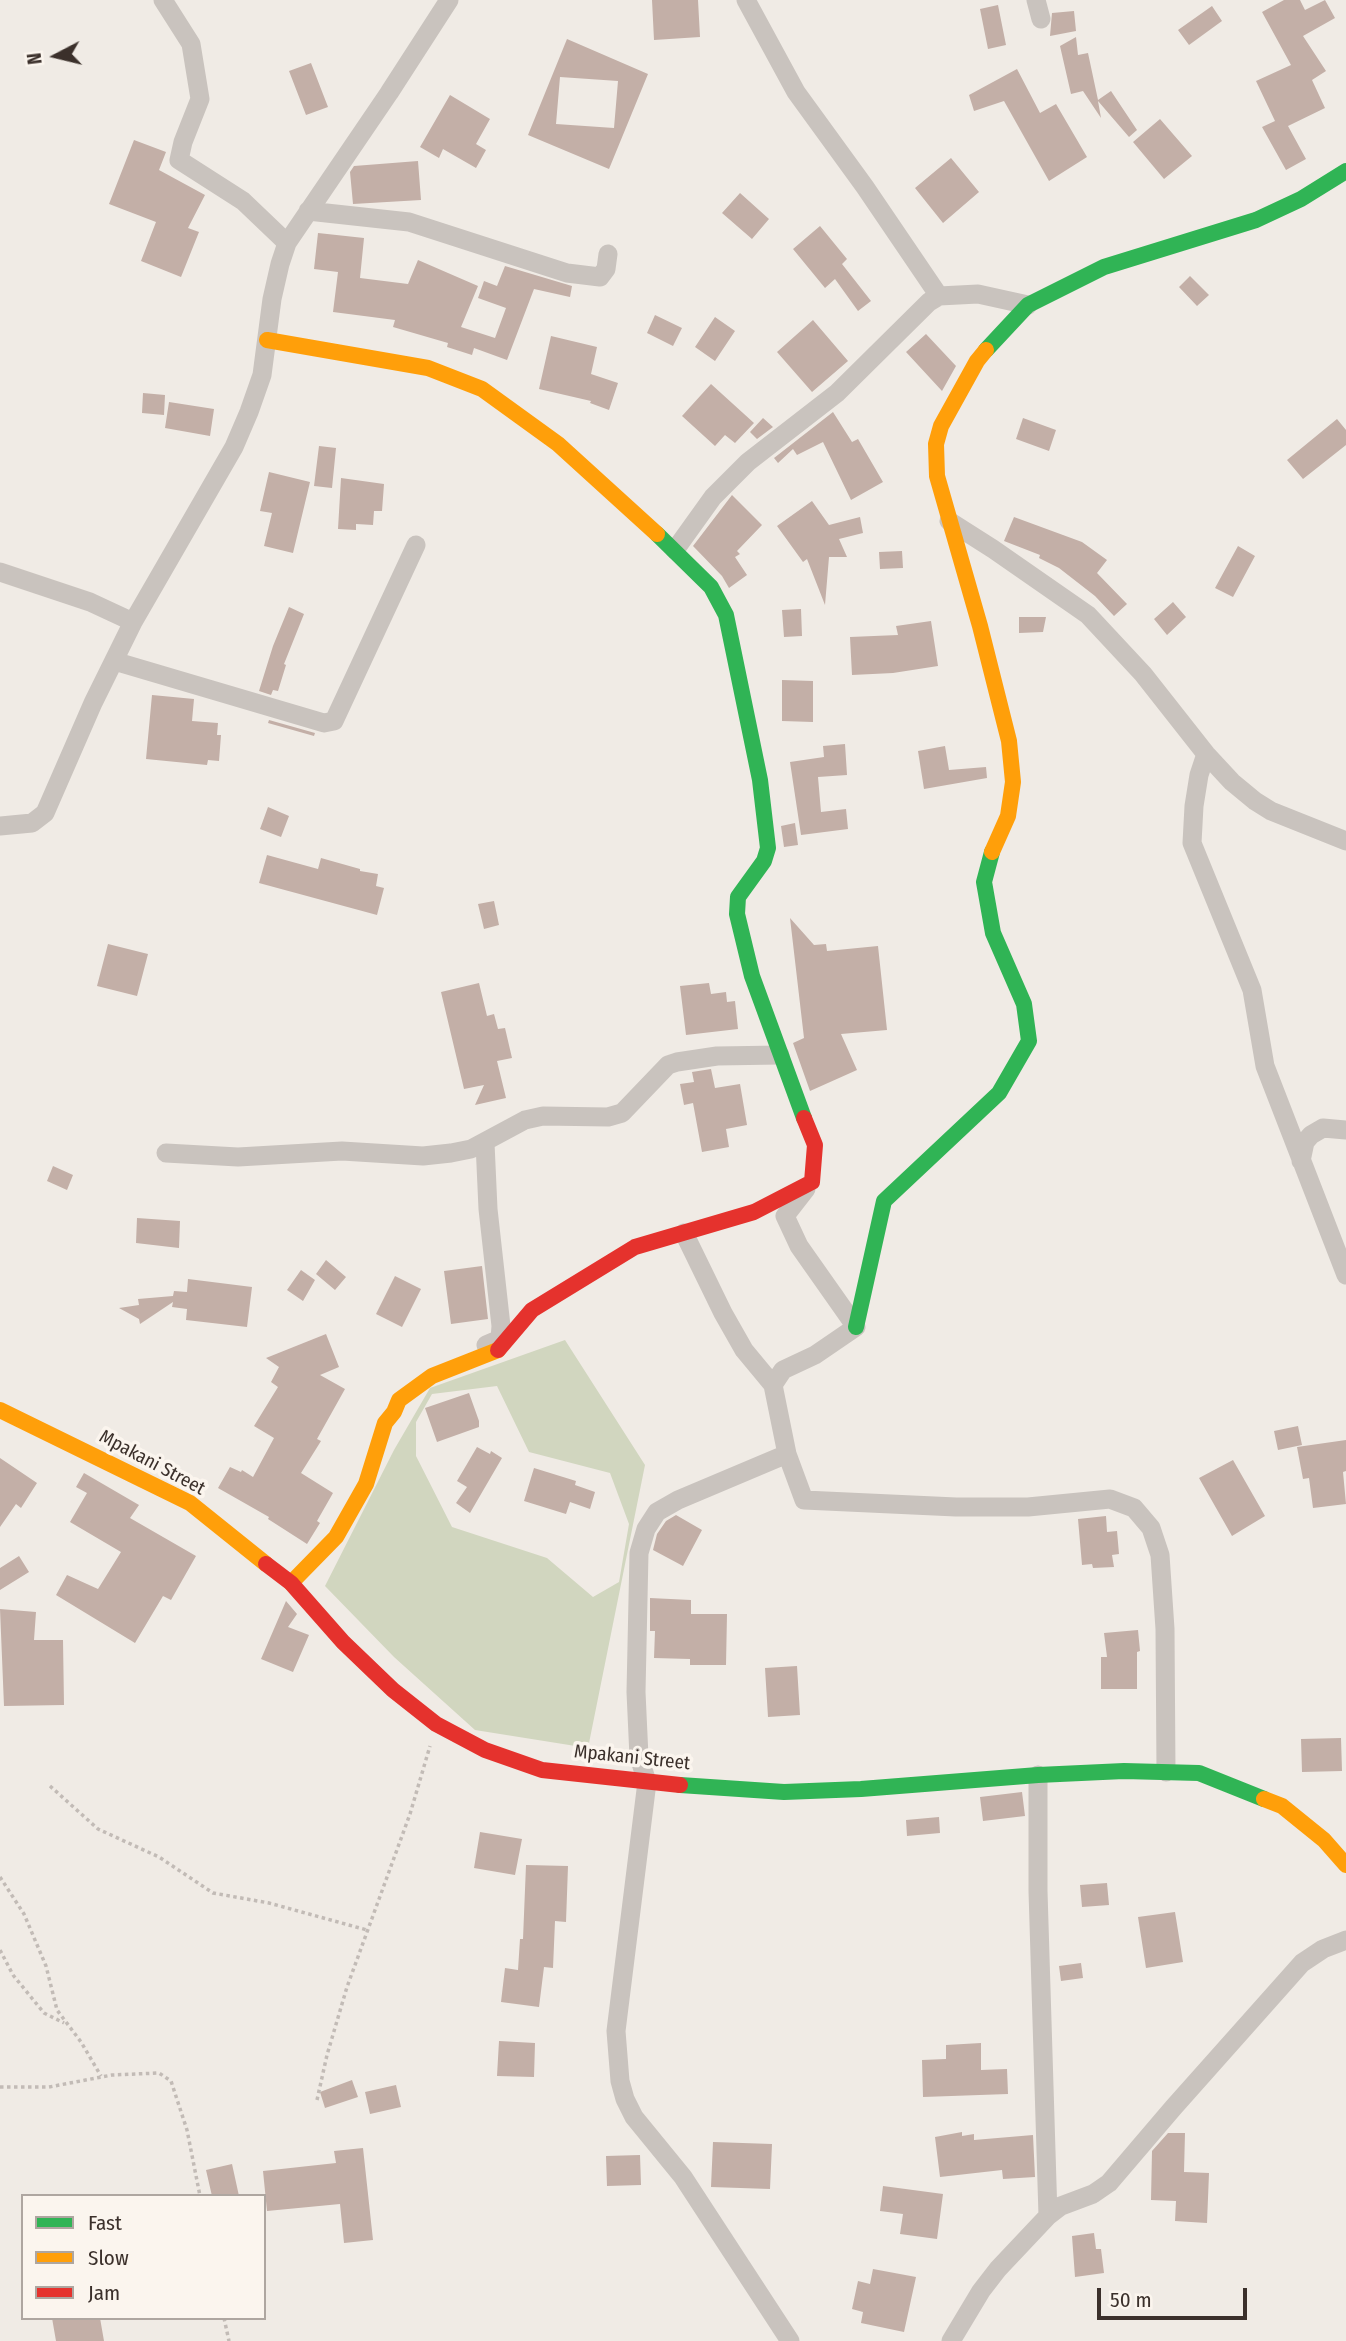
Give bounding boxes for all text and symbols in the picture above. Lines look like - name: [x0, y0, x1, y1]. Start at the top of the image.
- north arrow: [21, 21, 91, 91]
- text: N: [23, 52, 47, 66]
- street label: Mpakani Street: [95, 1426, 209, 1500]
- street label: Mpakani Street: [573, 1741, 691, 1775]
- legend: [21, 2194, 266, 2320]
- text: Fast: [88, 2210, 122, 2236]
- text: Slow: [88, 2245, 129, 2271]
- scale bar: [1101, 2274, 1252, 2318]
- text: Jam: [88, 2280, 120, 2306]
- text: 50 m: [1110, 2287, 1152, 2313]

